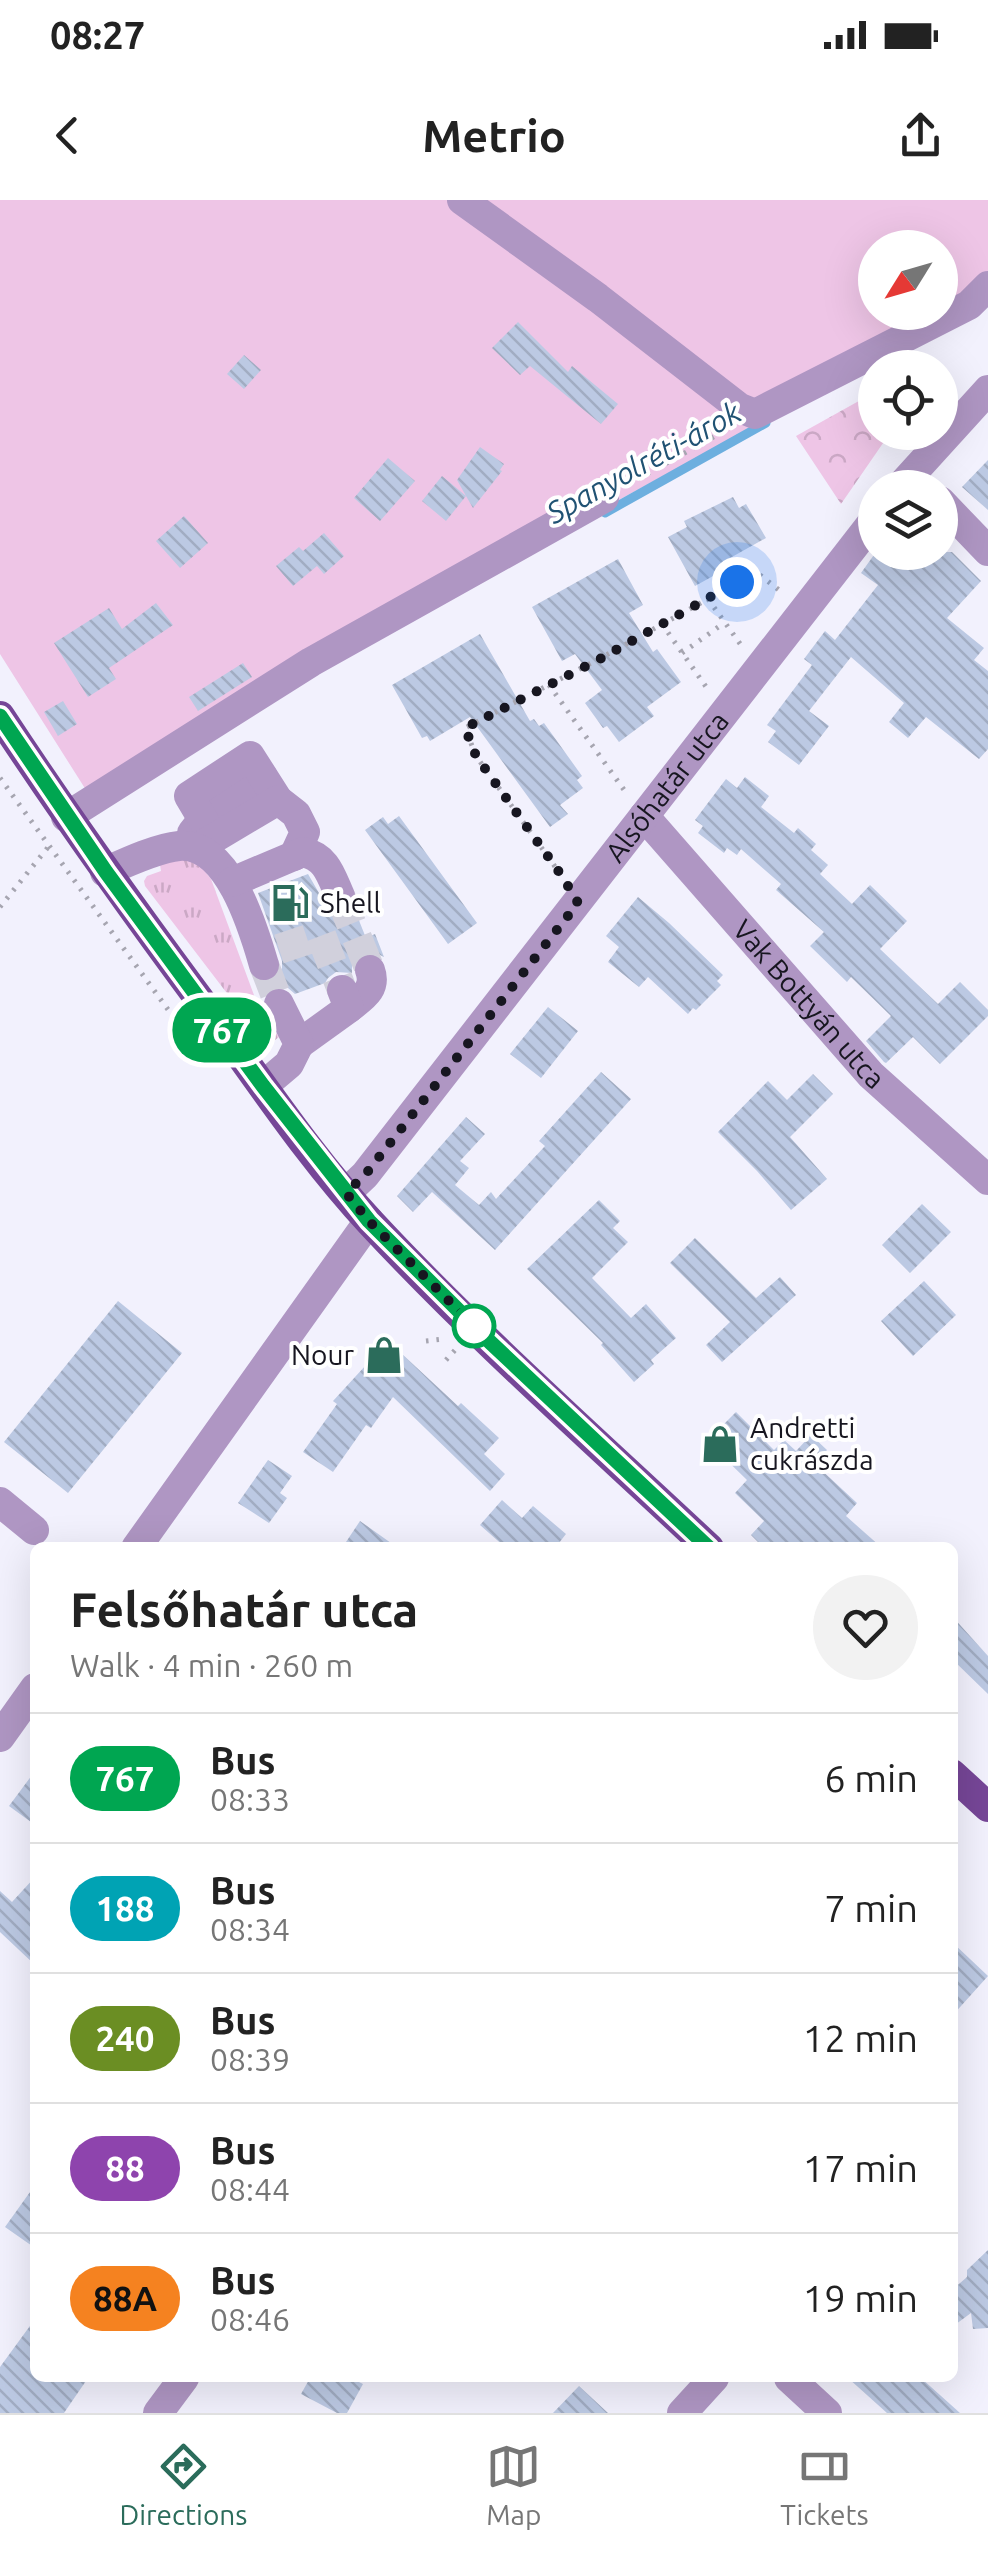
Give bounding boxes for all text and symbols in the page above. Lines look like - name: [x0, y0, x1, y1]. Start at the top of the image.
- text: 08:27: [50, 14, 145, 56]
- icon: back: [40, 108, 95, 163]
- icon: share: [893, 108, 948, 163]
- text: Metrio: [422, 110, 566, 161]
- north arrow: [858, 230, 958, 330]
- map controls: [858, 230, 958, 570]
- button: locate: [858, 350, 958, 450]
- water label: Spanyolréti-árok: [539, 394, 747, 530]
- button: layers: [858, 470, 958, 570]
- your location: [712, 557, 762, 607]
- street label: Alsóhatár utca: [599, 705, 734, 867]
- fuel station icon: Shell: [269, 882, 311, 924]
- place label: Shell: [320, 887, 381, 918]
- street label: Vak Bottyán utca: [727, 913, 891, 1094]
- line badge: 767: [164, 998, 280, 1062]
- text: 767: [192, 1010, 252, 1050]
- unlabelled marker: [453, 1305, 495, 1347]
- shop icon: Nour: [363, 1334, 405, 1376]
- place label: Nour: [291, 1339, 354, 1370]
- place label: Andretti cukrászda: [750, 1412, 874, 1475]
- shop icon: Andretti cukrászda: [699, 1423, 741, 1465]
- button: heart: [813, 1575, 918, 1680]
- text: Felsőhatár utca: [70, 1582, 418, 1636]
- text: Walk · 4 min · 260 m: [70, 1647, 353, 1683]
- text: Bus: [210, 1739, 275, 1781]
- text: 6 min: [824, 1757, 918, 1799]
- text: 767: [95, 1758, 155, 1798]
- text: 08:33: [210, 1781, 290, 1817]
- text: Bus: [210, 1869, 275, 1911]
- text: 7 min: [824, 1887, 918, 1929]
- text: 188: [95, 1888, 155, 1928]
- text: 08:34: [210, 1911, 290, 1947]
- text: Bus: [210, 1999, 275, 2041]
- text: 12 min: [803, 2017, 918, 2059]
- text: 240: [95, 2018, 155, 2058]
- text: 08:39: [210, 2041, 290, 2077]
- text: Bus: [210, 2129, 275, 2171]
- text: 17 min: [803, 2147, 918, 2189]
- text: 88: [105, 2148, 145, 2188]
- text: 08:44: [210, 2171, 290, 2207]
- text: Bus: [210, 2259, 275, 2301]
- text: 19 min: [803, 2277, 918, 2319]
- text: 88A: [93, 2278, 157, 2318]
- text: 08:46: [210, 2301, 290, 2337]
- tab: Directions: [119, 2439, 247, 2530]
- tab: Map: [486, 2439, 541, 2530]
- tab: Tickets: [780, 2439, 869, 2530]

